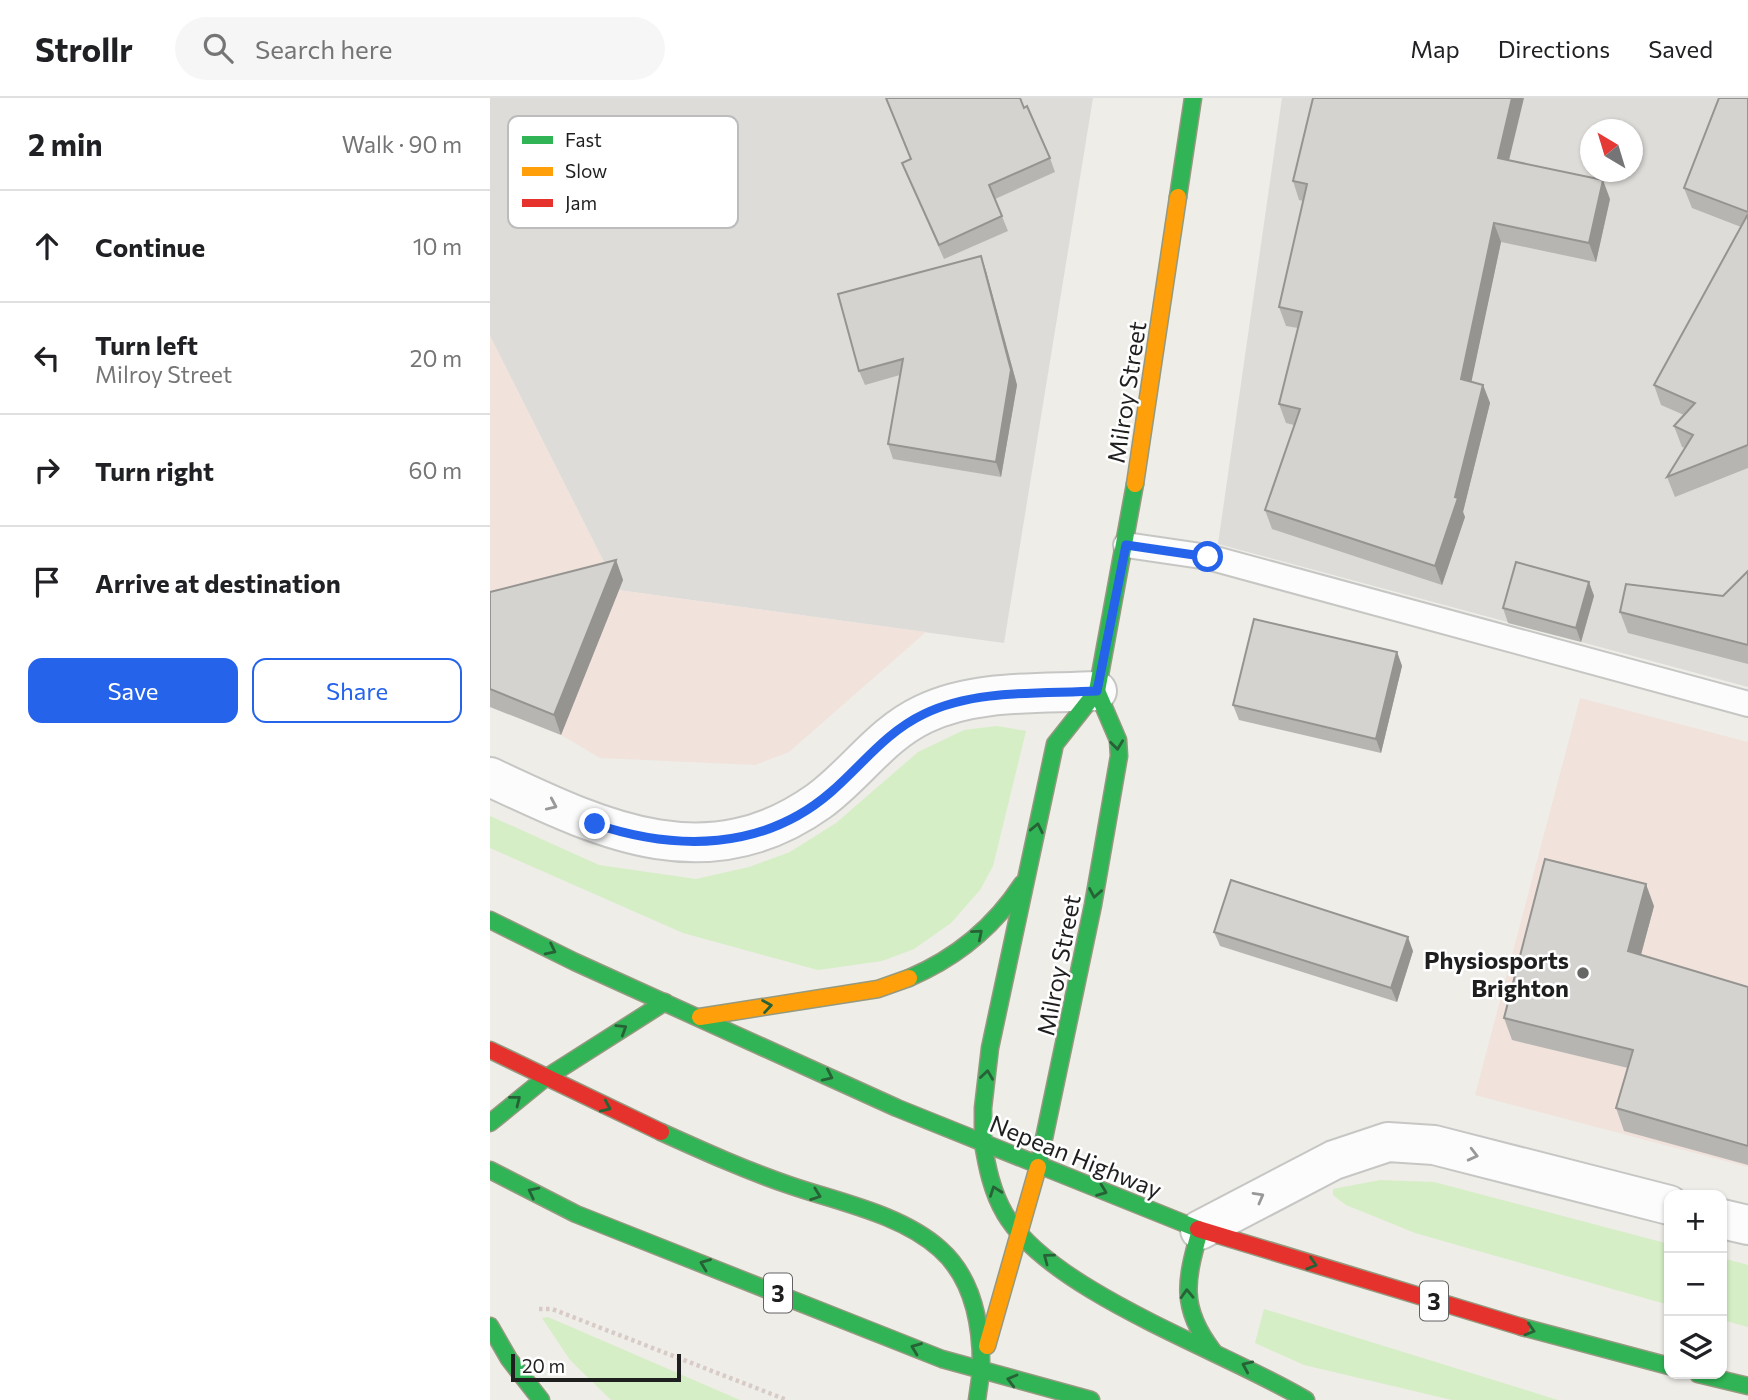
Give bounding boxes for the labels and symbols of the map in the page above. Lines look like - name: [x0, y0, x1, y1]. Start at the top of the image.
- legend: [508, 116, 738, 228]
- north arrow: [1580, 119, 1643, 182]
- text: Fast: [565, 128, 602, 151]
- text: Slow: [565, 159, 607, 182]
- text: Jam: [565, 191, 597, 214]
- street label: Milroy Street: [1100, 319, 1152, 465]
- route start: [1192, 541, 1223, 572]
- one-way arrow: [1110, 739, 1125, 751]
- one-way arrow: [545, 797, 557, 811]
- route end: [579, 808, 610, 839]
- one-way arrow: [1029, 822, 1044, 834]
- one-way arrow: [1088, 888, 1103, 899]
- street label: Milroy Street: [1030, 892, 1086, 1038]
- one-way arrow: [970, 930, 983, 942]
- one-way arrow: [544, 942, 556, 956]
- place label: Physiosports Brighton: [1424, 945, 1569, 1002]
- marker: Physiosports Brighton: [1575, 965, 1591, 981]
- one-way arrow: [761, 999, 773, 1014]
- one-way arrow: [615, 1025, 628, 1038]
- one-way arrow: [821, 1068, 834, 1082]
- one-way arrow: [979, 1069, 994, 1080]
- one-way arrow: [508, 1095, 521, 1108]
- one-way arrow: [599, 1099, 612, 1113]
- street label: Nepean Highway: [986, 1108, 1166, 1204]
- one-way arrow: [1467, 1147, 1479, 1161]
- one-way arrow: [1095, 1182, 1107, 1196]
- one-way arrow: [989, 1185, 1003, 1197]
- one-way arrow: [528, 1186, 540, 1200]
- one-way arrow: [809, 1187, 821, 1201]
- one-way arrow: [1252, 1192, 1265, 1205]
- one-way arrow: [1043, 1254, 1056, 1267]
- one-way arrow: [1305, 1256, 1317, 1271]
- one-way arrow: [700, 1259, 712, 1273]
- road number: 3: [764, 1274, 792, 1312]
- road number: 3: [1420, 1282, 1448, 1320]
- one-way arrow: [1179, 1288, 1194, 1299]
- one-way arrow: [1523, 1321, 1535, 1336]
- one-way arrow: [911, 1343, 923, 1357]
- scale bar: [511, 1351, 681, 1383]
- one-way arrow: [1242, 1360, 1255, 1374]
- one-way arrow: [1006, 1374, 1018, 1388]

